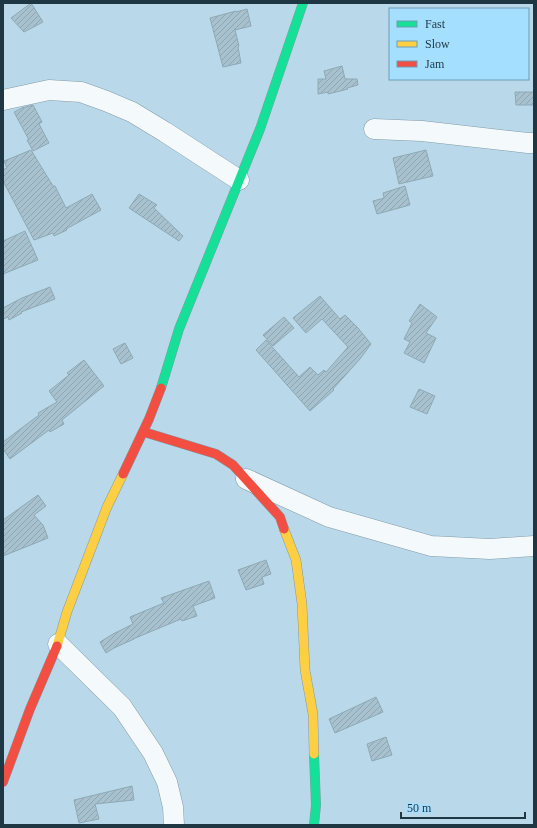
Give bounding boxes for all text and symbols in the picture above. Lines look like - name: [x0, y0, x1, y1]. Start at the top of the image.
- legend: [389, 8, 529, 80]
- text: Fast: [425, 17, 446, 31]
- text: Slow: [425, 37, 450, 51]
- text: Jam: [425, 57, 445, 71]
- scale bar: [401, 794, 525, 820]
- text: 50 m: [407, 801, 432, 815]

